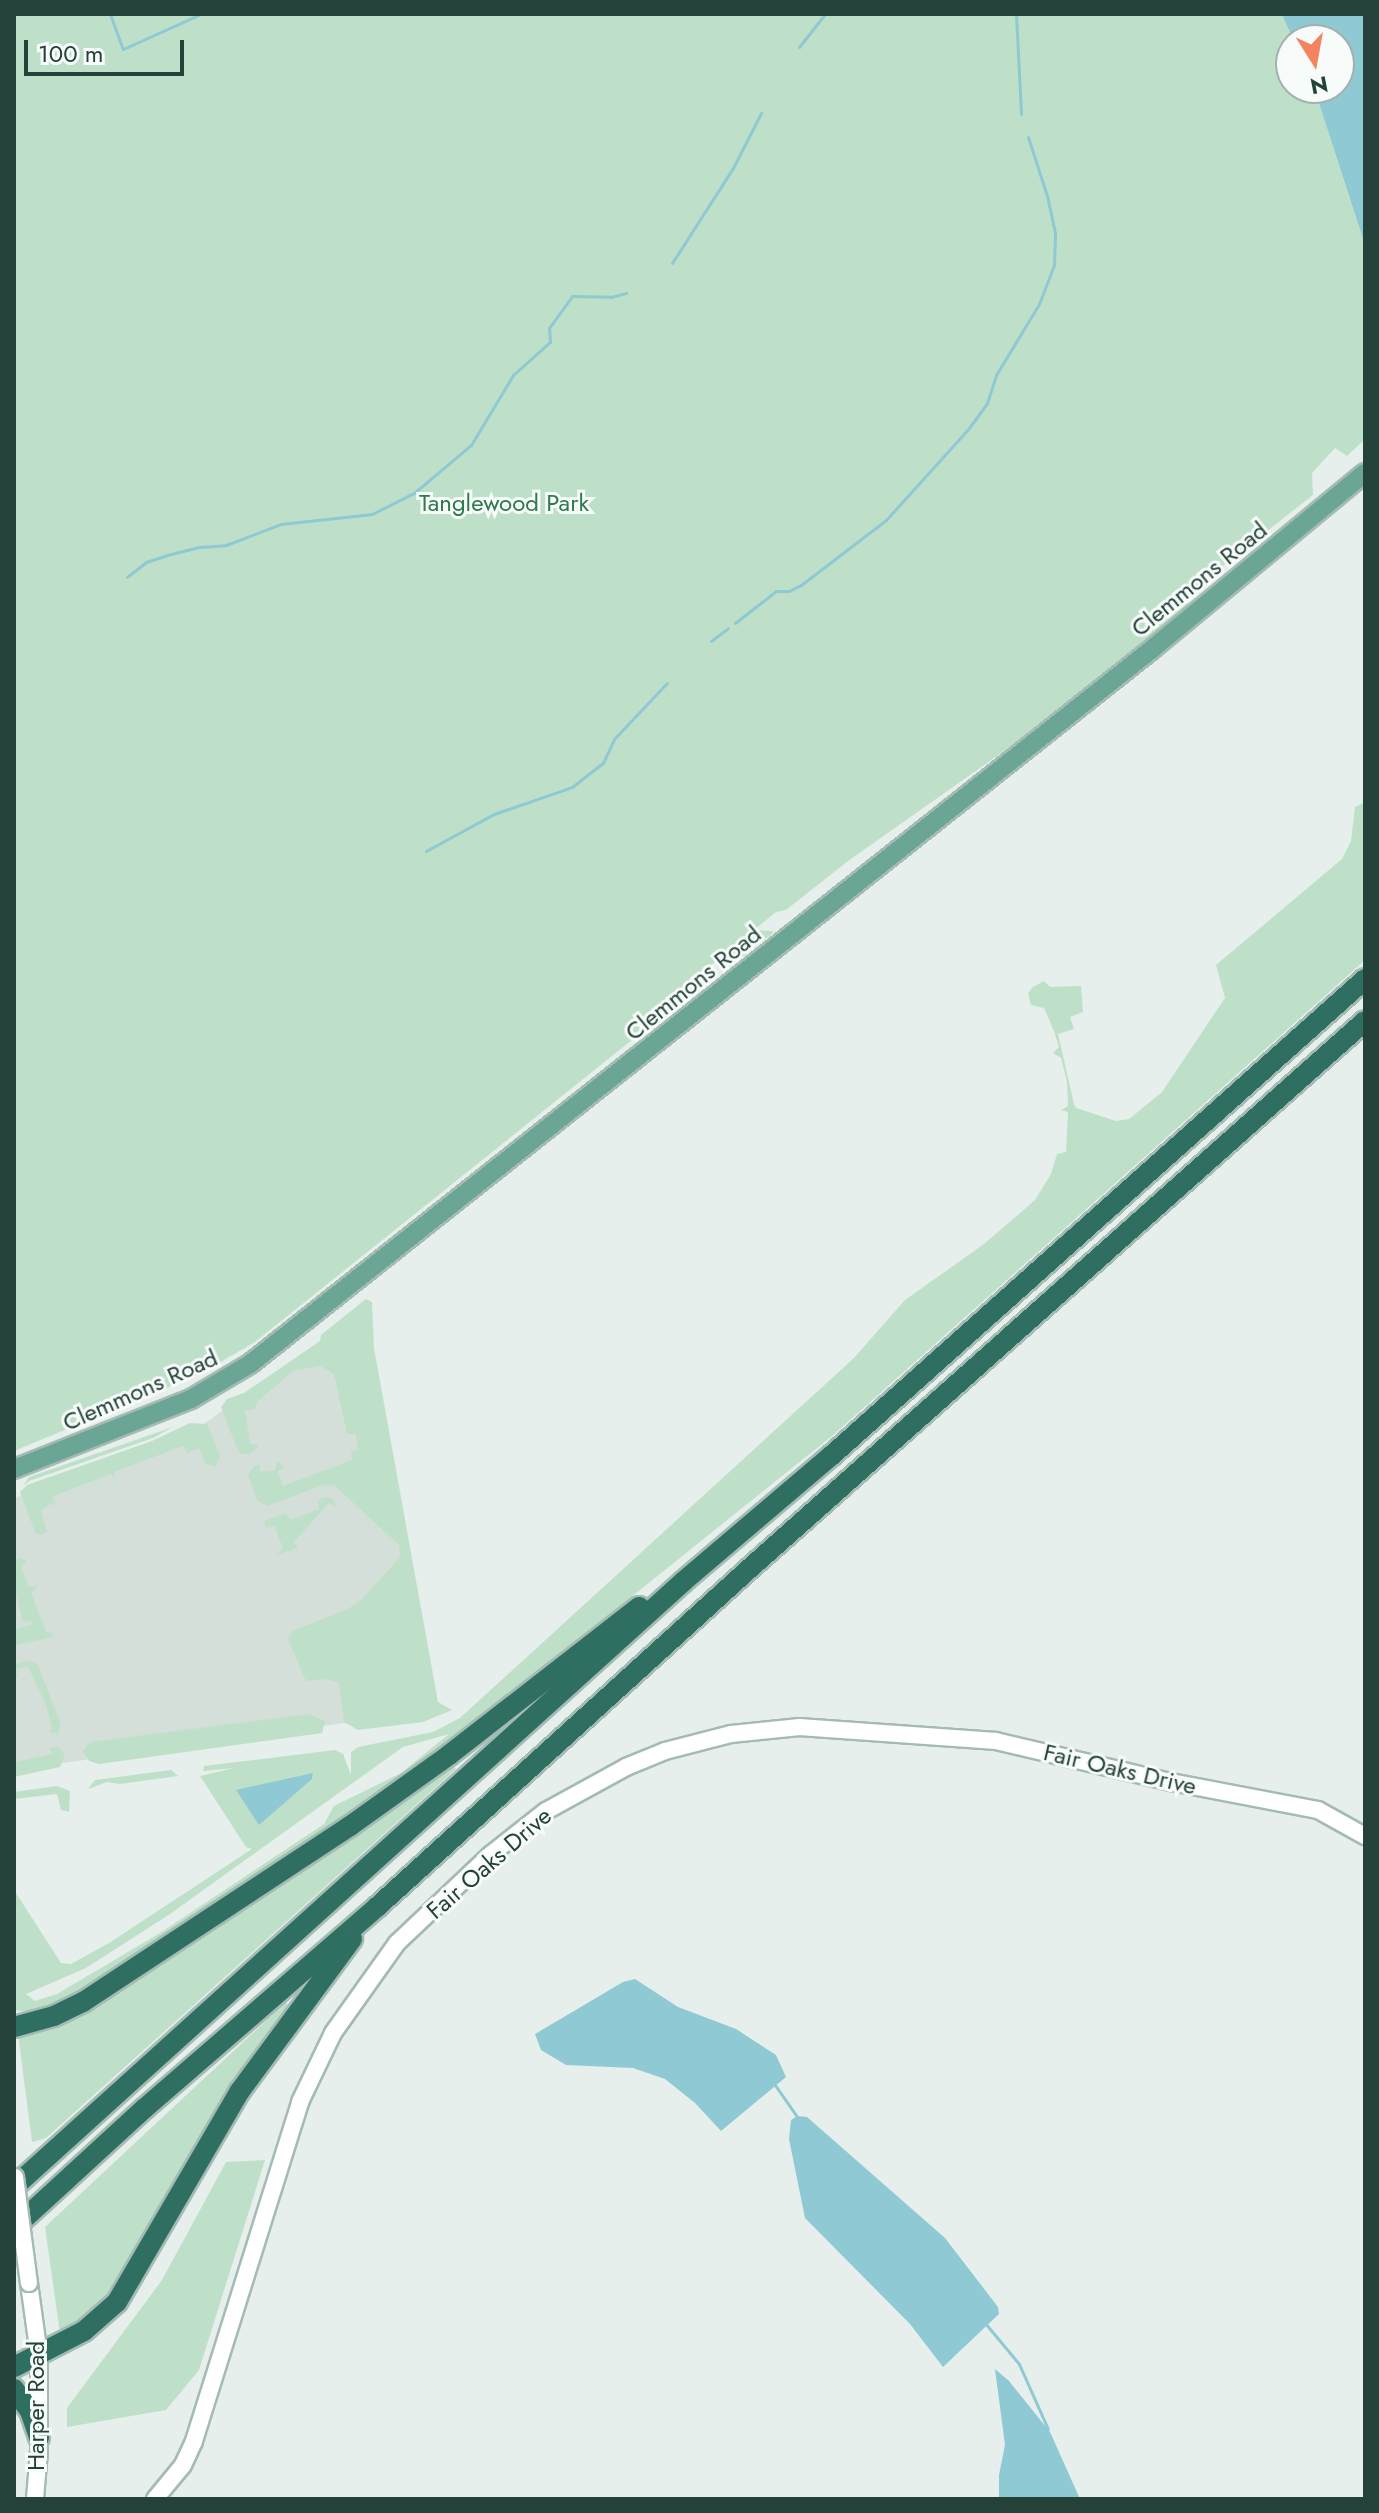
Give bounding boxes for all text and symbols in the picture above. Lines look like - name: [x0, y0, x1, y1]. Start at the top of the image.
- scale bar: [28, 24, 188, 74]
- north arrow: [1275, 24, 1355, 104]
- text: 100 m: [38, 36, 104, 71]
- text: N: [1308, 68, 1331, 103]
- park label: Tanglewood Park: [419, 489, 589, 517]
- street label: Clemmons Road: [1125, 516, 1273, 642]
- street label: Clemmons Road: [619, 920, 767, 1046]
- street label: Clemmons Road: [58, 1343, 222, 1437]
- street label: Fair Oaks Drive: [1041, 1737, 1199, 1801]
- street label: Fair Oaks Drive: [421, 1801, 557, 1925]
- street label: Harper Road: [22, 2341, 50, 2471]

